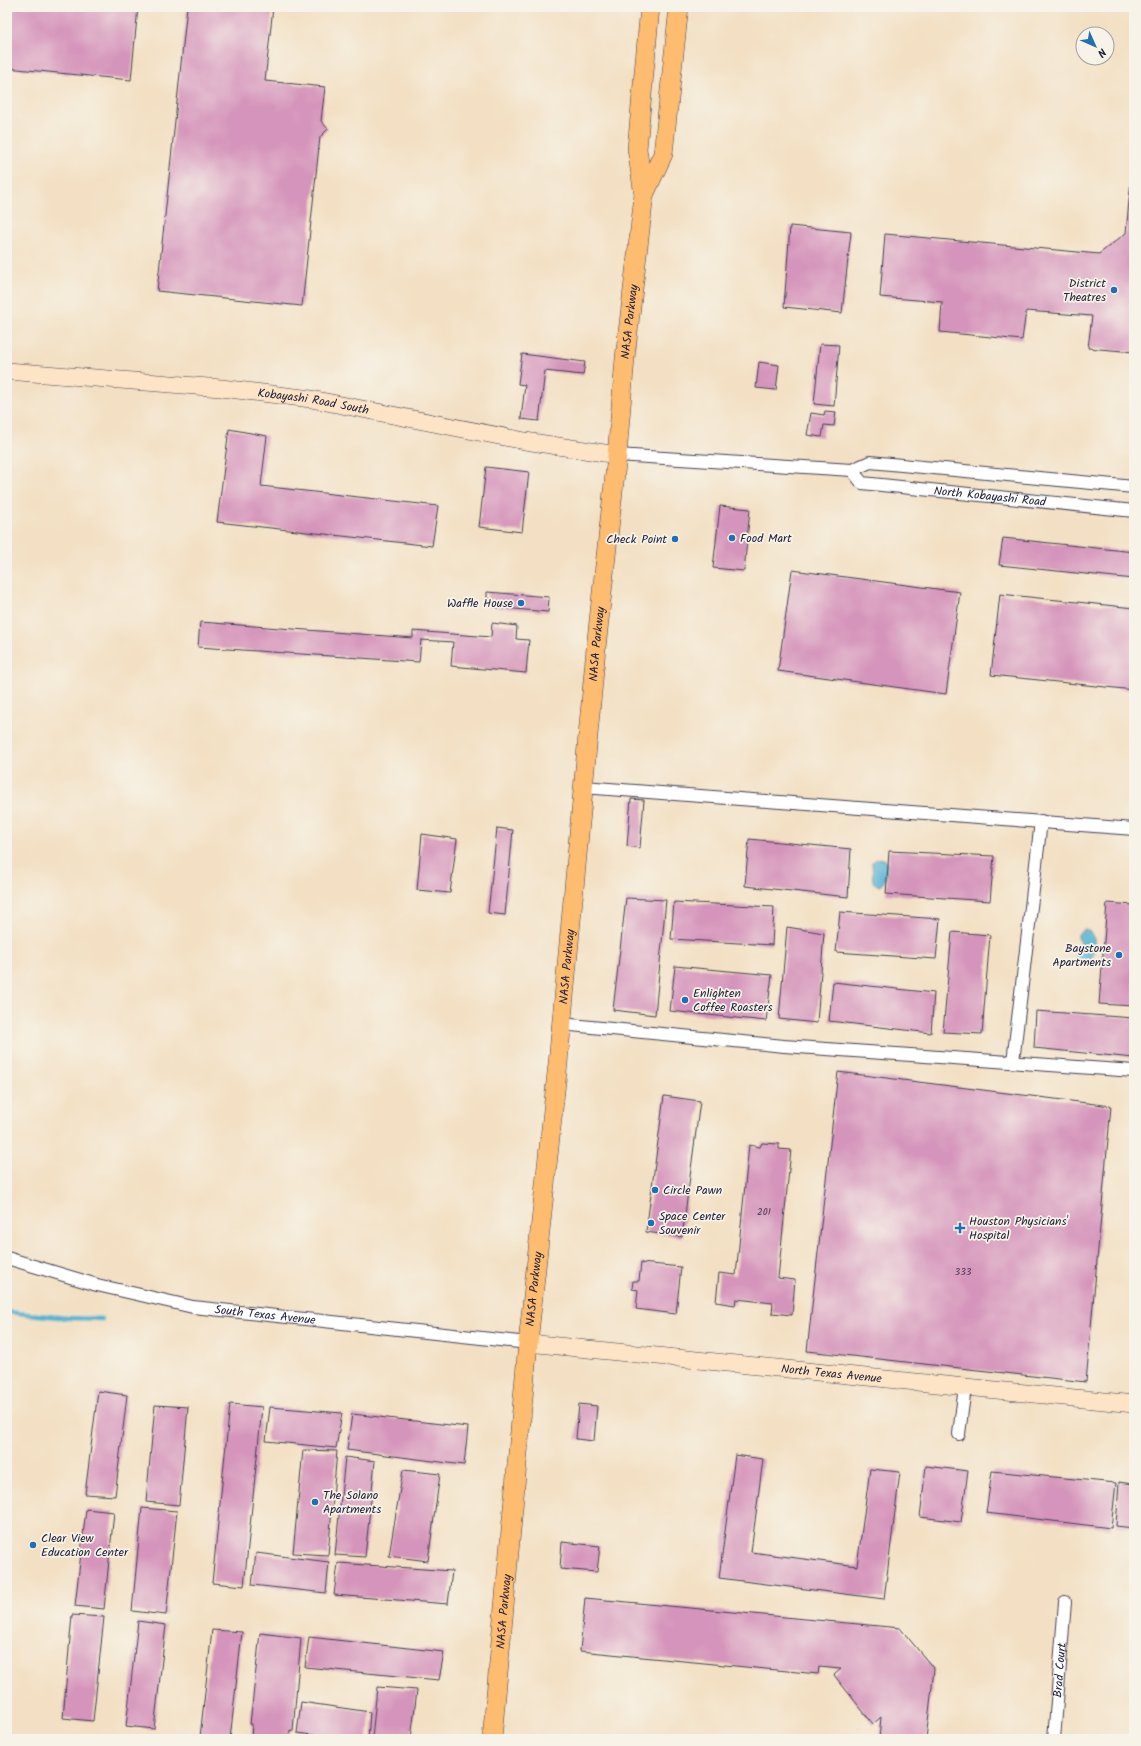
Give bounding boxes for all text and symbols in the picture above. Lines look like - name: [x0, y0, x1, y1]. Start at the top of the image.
- north arrow: [1075, 26, 1115, 66]
- text: N: [1093, 44, 1110, 61]
- place label: District Theatres: [1063, 274, 1106, 307]
- street label: NASA Parkway: [616, 283, 644, 360]
- marker: District Theatres: [1109, 285, 1119, 295]
- street label: Kobayashi Road South: [257, 384, 371, 420]
- street label: North Kobayashi Road: [933, 481, 1048, 512]
- place label: Food Mart: [740, 529, 792, 548]
- place label: Check Point: [606, 530, 667, 549]
- marker: Food Mart: [727, 533, 737, 543]
- marker: Check Point: [670, 534, 680, 544]
- place label: Waffle House: [447, 594, 514, 613]
- marker: Waffle House: [516, 598, 526, 608]
- street label: NASA Parkway: [584, 605, 610, 682]
- street label: NASA Parkway: [554, 928, 580, 1005]
- place label: Baystone Apartments: [1053, 939, 1112, 972]
- marker: Baystone Apartments: [1114, 950, 1124, 960]
- place label: Enlighten Coffee Roasters: [693, 984, 773, 1017]
- marker: Enlighten Coffee Roasters: [680, 995, 690, 1005]
- place label: Circle Pawn: [663, 1181, 722, 1200]
- marker: Circle Pawn: [650, 1185, 660, 1195]
- house number: 201: [757, 1204, 771, 1220]
- place label: Space Center Souvenir: [659, 1207, 726, 1240]
- place label: Houston Physicians' Hospital: [969, 1212, 1069, 1245]
- marker: Space Center Souvenir: [646, 1218, 656, 1228]
- marker: Houston Physicians' Hospital: [954, 1222, 966, 1234]
- street label: NASA Parkway: [521, 1250, 548, 1327]
- house number: 333: [954, 1264, 972, 1280]
- street label: South Texas Avenue: [214, 1300, 317, 1330]
- street label: North Texas Avenue: [780, 1360, 883, 1389]
- place label: The Solano Apartments: [323, 1486, 381, 1519]
- marker: The Solano Apartments: [310, 1497, 320, 1507]
- place label: Clear View Education Center: [41, 1529, 129, 1562]
- marker: Clear View Education Center: [28, 1540, 38, 1550]
- street label: NASA Parkway: [491, 1573, 517, 1650]
- street label: Brad Court: [1048, 1642, 1072, 1699]

